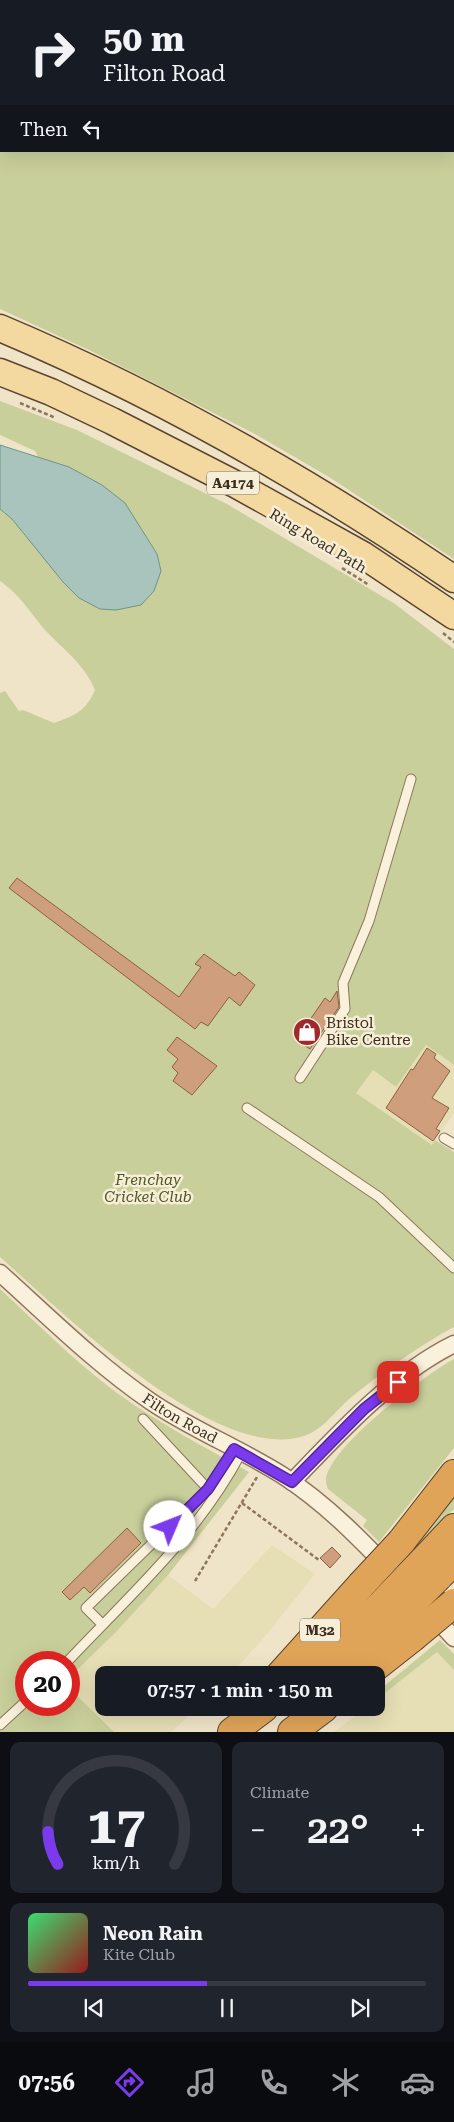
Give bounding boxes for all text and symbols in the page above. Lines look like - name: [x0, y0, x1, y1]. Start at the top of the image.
- text: 50 m: [103, 19, 185, 60]
- icon: right: [20, 20, 85, 85]
- text: Filton Road: [103, 61, 225, 86]
- icon: left: [78, 115, 106, 143]
- text: Then: [20, 118, 68, 141]
- road number: A4174: [207, 472, 259, 494]
- street label: Ring Road Path: [266, 505, 370, 577]
- place label: Bristol Bike Centre: [326, 1014, 411, 1049]
- shop icon: Bristol Bike Centre: [292, 1017, 322, 1047]
- park label: Frenchay Cricket Club: [104, 1171, 192, 1206]
- pin: [377, 1361, 419, 1403]
- icon: arrive: [384, 1368, 412, 1396]
- street label: Filton Road: [139, 1390, 221, 1447]
- position arrow: [143, 1500, 195, 1552]
- road number: M32: [300, 1618, 340, 1642]
- speed limit sign: 20: [15, 1651, 80, 1716]
- text: 07:57 · 1 min · 150 m: [147, 1679, 333, 1702]
- text: Climate: [250, 1783, 309, 1802]
- text: 17: [87, 1795, 145, 1856]
- text: 22°: [307, 1808, 369, 1852]
- text: −: [250, 1814, 266, 1847]
- text: +: [410, 1814, 426, 1847]
- text: km/h: [92, 1852, 140, 1873]
- text: Neon Rain: [103, 1922, 203, 1945]
- text: Kite Club: [103, 1945, 175, 1964]
- icon: previous: [80, 1994, 108, 2022]
- icon: pause: [213, 1994, 241, 2022]
- icon: next: [346, 1994, 374, 2022]
- icon: directions: [112, 2065, 147, 2100]
- icon: music: [184, 2065, 219, 2100]
- icon: phone: [256, 2065, 291, 2100]
- icon: climate: [328, 2065, 363, 2100]
- icon: car: [400, 2065, 435, 2100]
- text: 07:56: [19, 2070, 75, 2095]

